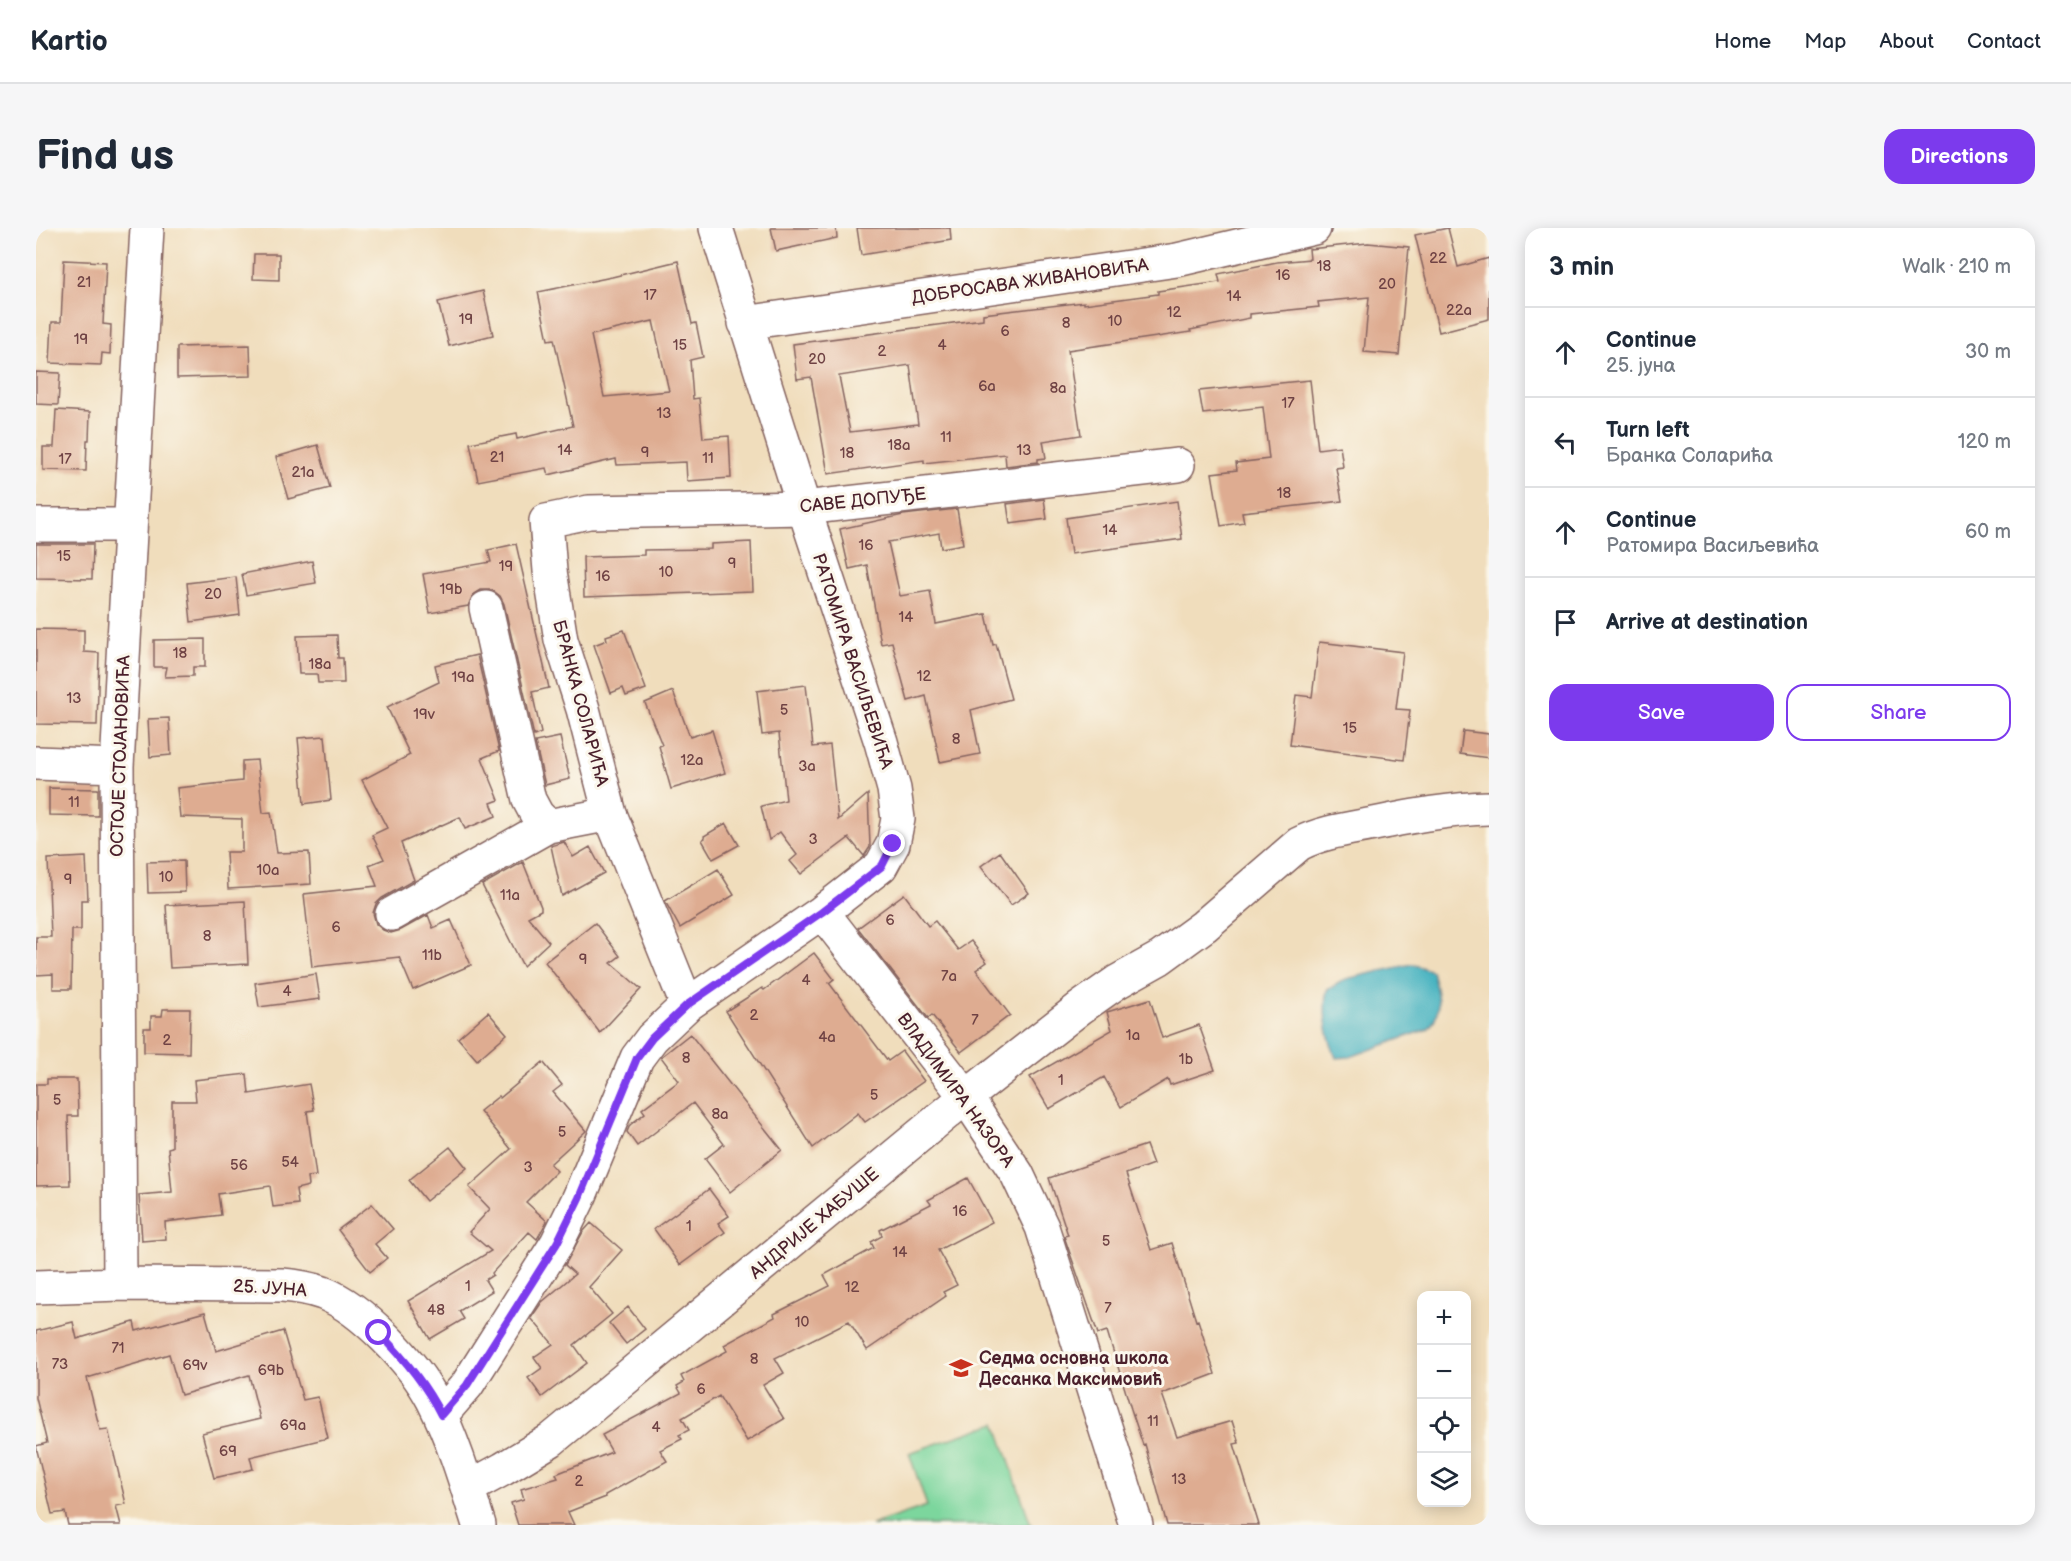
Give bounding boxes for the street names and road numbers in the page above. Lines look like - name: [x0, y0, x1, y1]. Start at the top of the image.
- street label: ДОБРОСАВА ЖИВАНОВИЋА: [910, 254, 1150, 309]
- street label: САВЕ ДОПУЂЕ: [799, 483, 927, 518]
- street label: РАТОМИРА ВАСИЉЕВИЋА: [808, 551, 897, 772]
- street label: БРАНКА СОЛАРИЋА: [548, 618, 613, 789]
- street label: ОСТОЈЕ СТОЈАНОВИЋА: [106, 655, 135, 857]
- street label: ВЛАДИМИРА НАЗОРА: [893, 1009, 1019, 1172]
- street label: АНДРИЈЕ ХАБУШЕ: [745, 1163, 883, 1284]
- street label: 25. ЈУНА: [232, 1275, 308, 1302]

